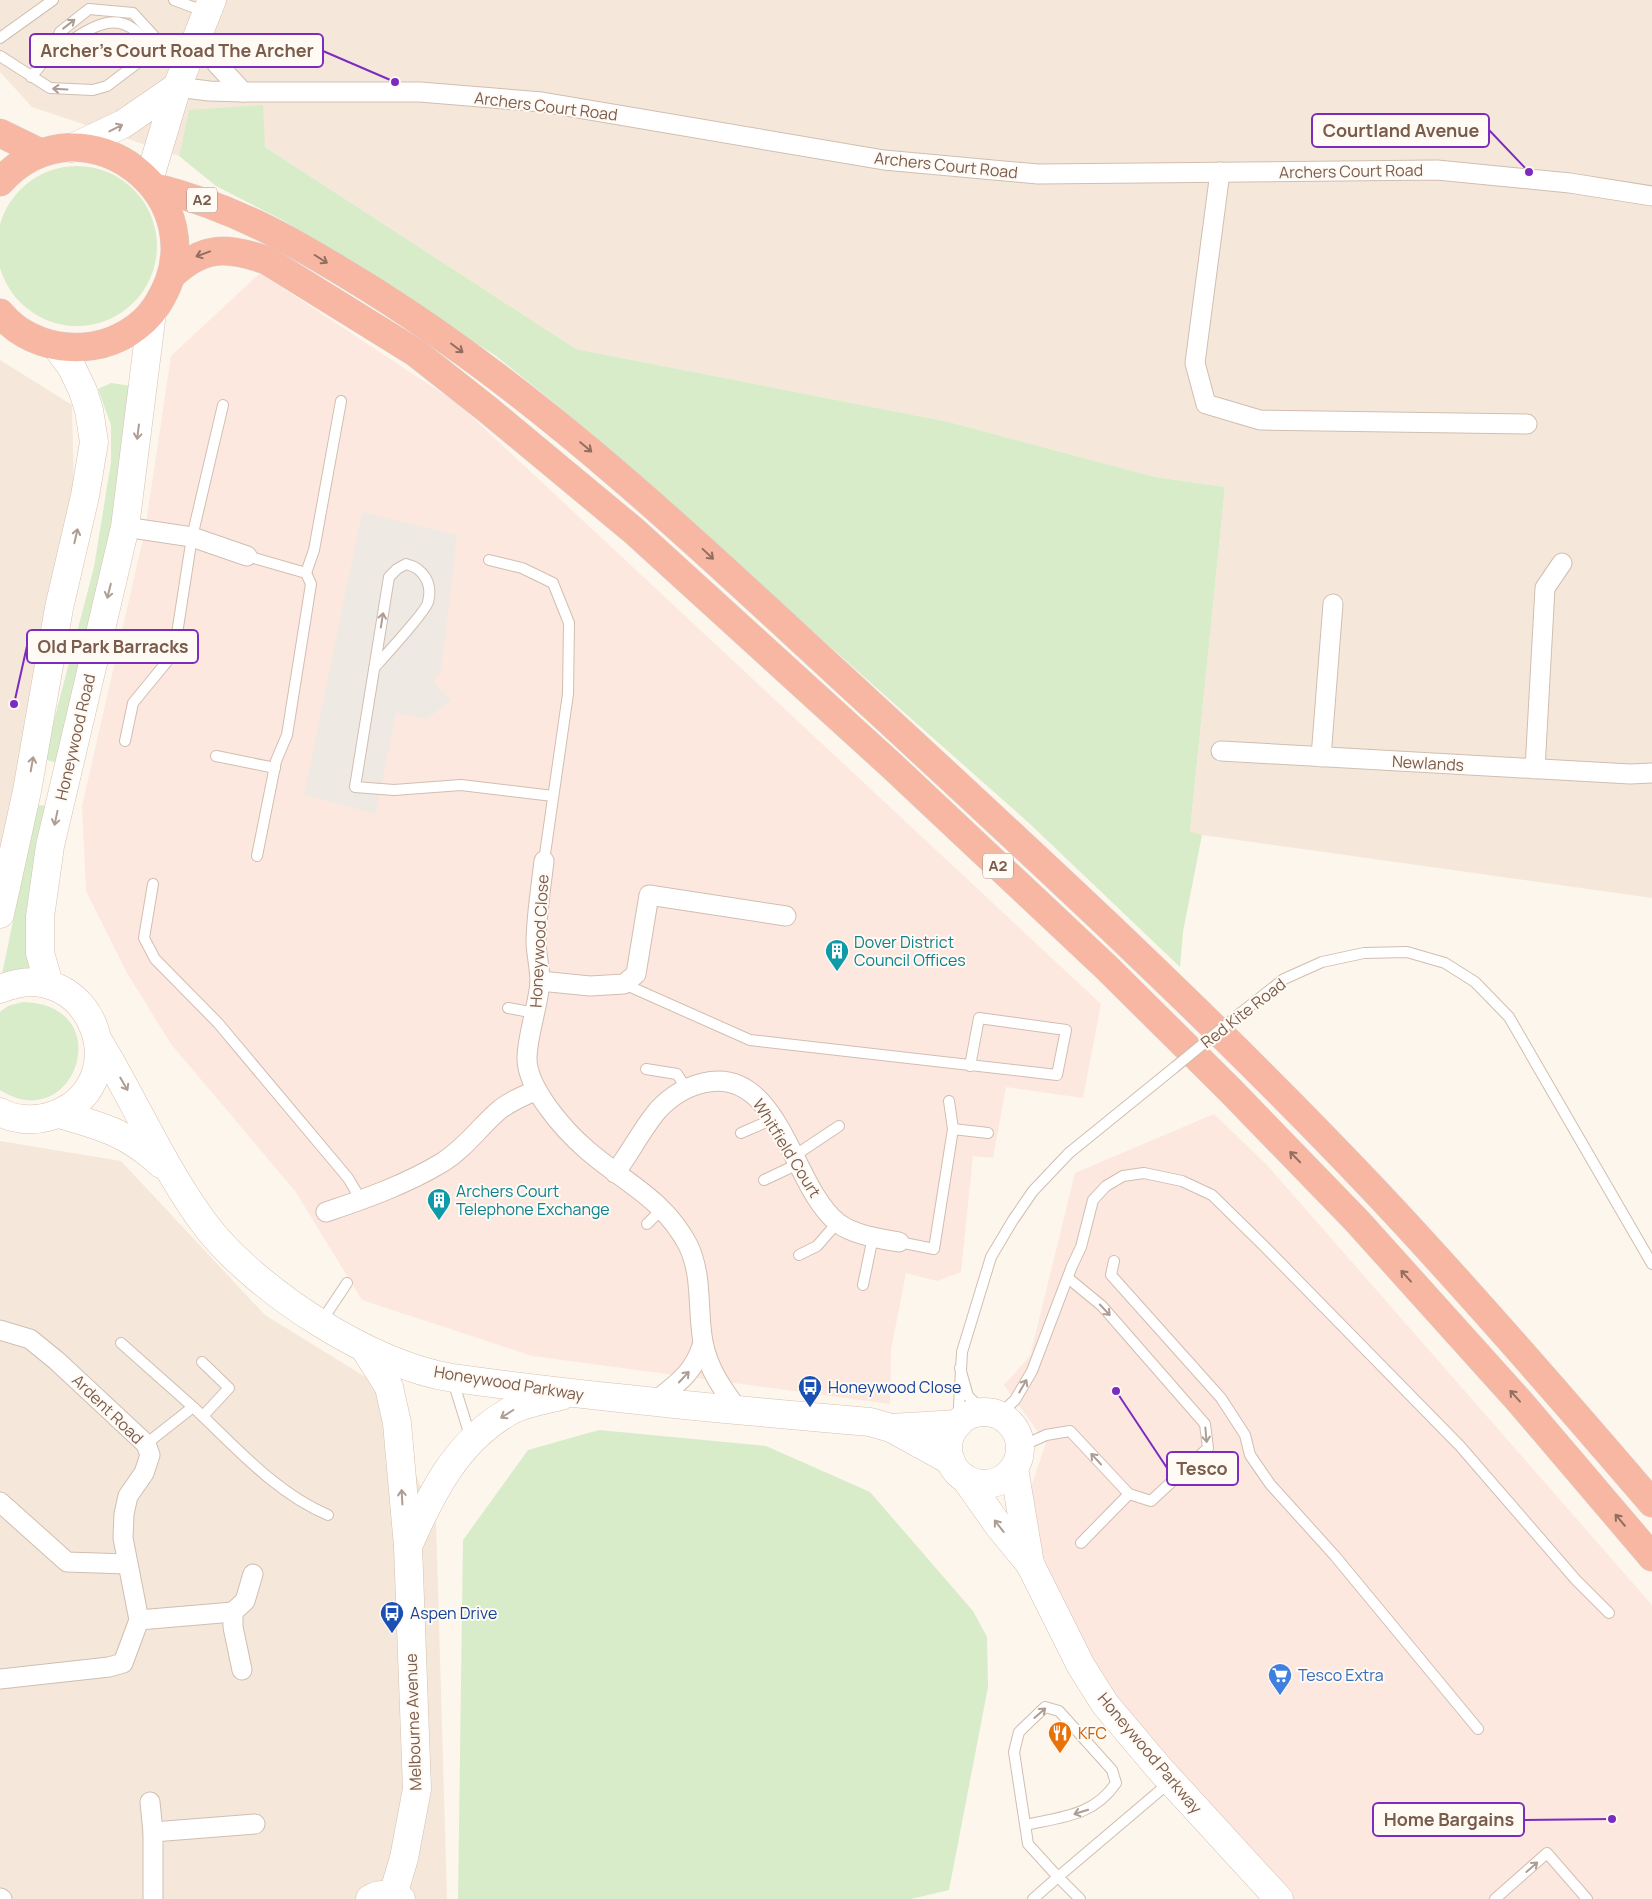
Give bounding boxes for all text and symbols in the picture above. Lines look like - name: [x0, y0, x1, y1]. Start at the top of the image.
- one-way arrow: [62, 19, 75, 30]
- callout: Archer's Court Road The Archer: [30, 34, 323, 67]
- text: Archer's Court Road The Archer: [40, 38, 314, 62]
- one-way arrow: [53, 84, 69, 93]
- street label: Archers Court Road: [473, 86, 619, 126]
- callout: Courtland Avenue: [1312, 114, 1489, 147]
- text: Courtland Avenue: [1323, 118, 1480, 142]
- one-way arrow: [108, 123, 123, 132]
- street label: Archers Court Road: [873, 147, 1019, 183]
- street label: Archers Court Road: [1279, 159, 1423, 183]
- road number: A2: [187, 188, 217, 212]
- one-way arrow: [195, 250, 211, 260]
- one-way arrow: [314, 254, 328, 264]
- one-way arrow: [450, 342, 463, 353]
- one-way arrow: [133, 424, 143, 440]
- one-way arrow: [579, 442, 592, 453]
- one-way arrow: [72, 528, 81, 544]
- one-way arrow: [702, 548, 715, 560]
- one-way arrow: [104, 583, 113, 599]
- one-way arrow: [378, 612, 388, 628]
- callout: Old Park Barracks: [27, 630, 198, 663]
- text: Old Park Barracks: [37, 634, 189, 658]
- street label: Honeywood Road: [50, 672, 100, 802]
- street label: Newlands: [1391, 750, 1465, 776]
- one-way arrow: [27, 756, 37, 772]
- one-way arrow: [51, 809, 60, 825]
- road number: A2: [983, 854, 1013, 878]
- street label: Honeywood Close: [525, 874, 553, 1008]
- place label: Dover District Council Offices: [854, 931, 966, 971]
- building icon: Dover District Council Offices: [824, 938, 850, 972]
- street label: Red Kite Road: [1196, 973, 1290, 1053]
- one-way arrow: [119, 1076, 129, 1091]
- street label: Whitfield Court: [748, 1094, 826, 1202]
- one-way arrow: [1289, 1151, 1301, 1163]
- place label: Archers Court Telephone Exchange: [456, 1180, 610, 1220]
- building icon: Archers Court Telephone Exchange: [426, 1187, 452, 1221]
- one-way arrow: [1400, 1269, 1412, 1282]
- one-way arrow: [1099, 1304, 1111, 1316]
- street label: Honeywood Parkway: [432, 1360, 586, 1406]
- street label: Ardent Road: [67, 1369, 149, 1449]
- one-way arrow: [678, 1370, 690, 1383]
- bus stop icon: Honeywood Close: [797, 1374, 823, 1408]
- place label: Honeywood Close: [828, 1376, 961, 1398]
- one-way arrow: [1019, 1379, 1029, 1393]
- one-way arrow: [1509, 1390, 1521, 1403]
- one-way arrow: [501, 1409, 515, 1419]
- one-way arrow: [1202, 1426, 1211, 1442]
- one-way arrow: [1090, 1452, 1102, 1465]
- callout: Tesco: [1167, 1452, 1238, 1485]
- text: Tesco: [1176, 1456, 1228, 1480]
- one-way arrow: [398, 1489, 407, 1505]
- one-way arrow: [1615, 1514, 1626, 1527]
- one-way arrow: [994, 1520, 1005, 1533]
- bus stop icon: Aspen Drive: [379, 1600, 405, 1634]
- place label: Aspen Drive: [410, 1602, 497, 1624]
- street label: Melbourne Avenue: [400, 1653, 426, 1791]
- supermarket icon: Tesco Extra: [1267, 1662, 1293, 1696]
- place label: Tesco Extra: [1298, 1664, 1384, 1686]
- street label: Honeywood Parkway: [1093, 1688, 1208, 1819]
- one-way arrow: [1033, 1708, 1046, 1719]
- restaurant icon: KFC: [1047, 1720, 1073, 1754]
- place label: KFC: [1078, 1722, 1107, 1744]
- callout: Home Bargains: [1373, 1803, 1524, 1836]
- one-way arrow: [1073, 1807, 1089, 1817]
- text: Home Bargains: [1384, 1807, 1515, 1831]
- one-way arrow: [1525, 1861, 1538, 1873]

